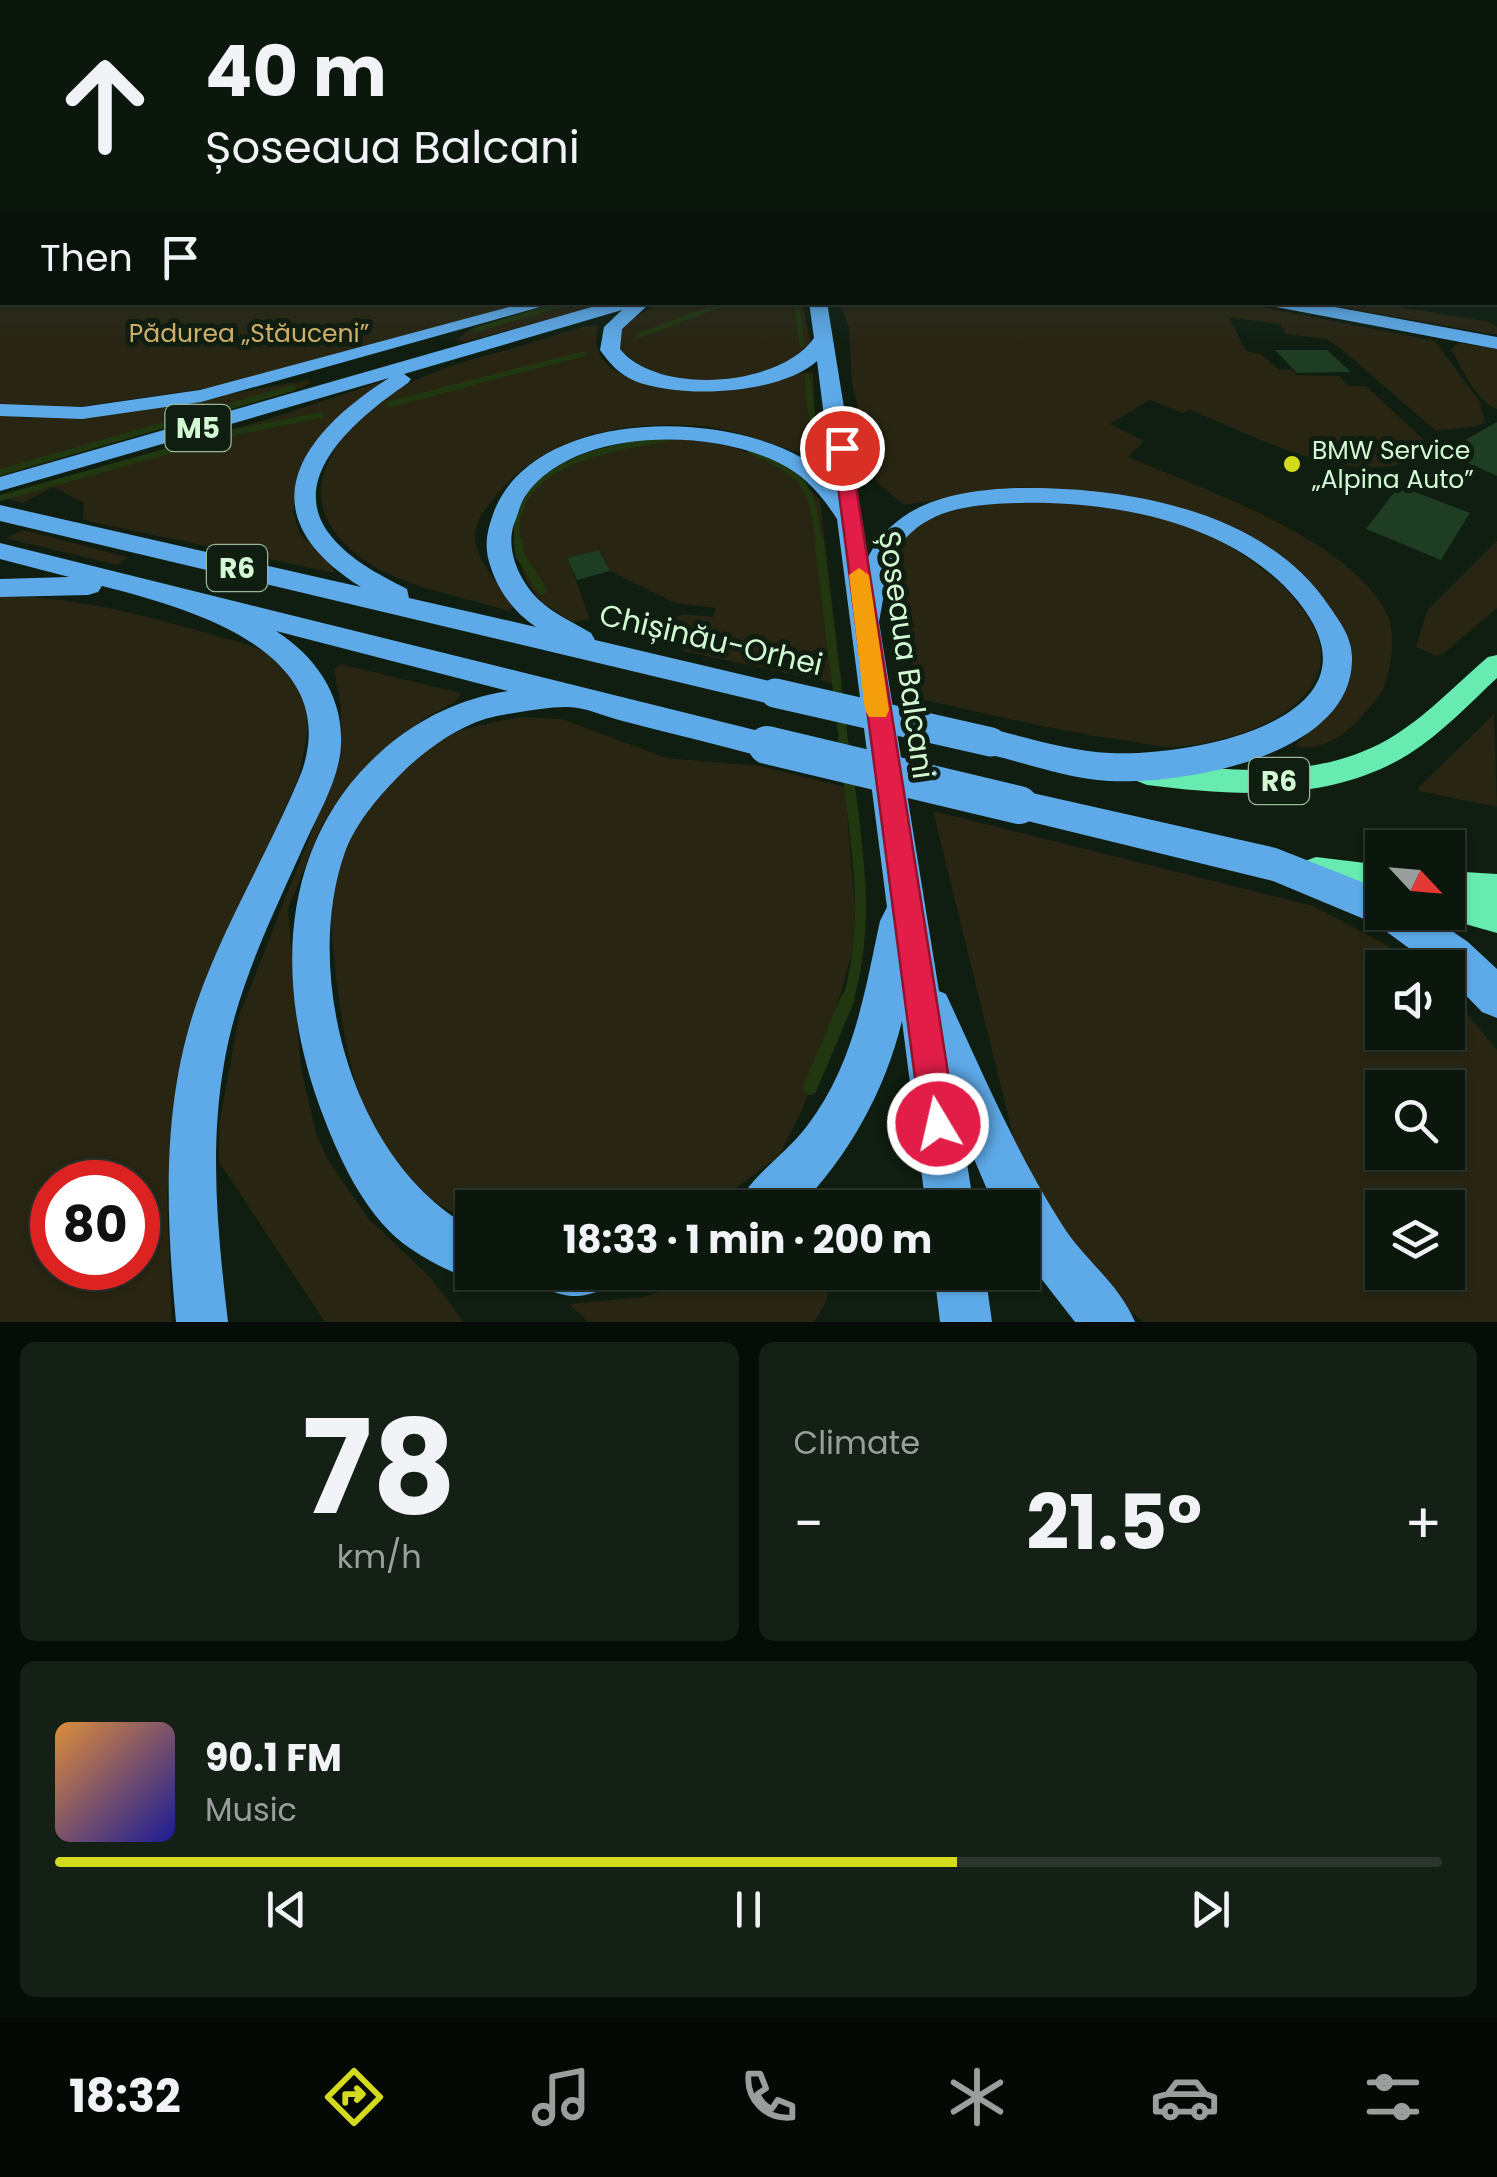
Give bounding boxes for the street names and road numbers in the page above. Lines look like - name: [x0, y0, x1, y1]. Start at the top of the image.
- road number: M5: [166, 405, 230, 451]
- street label: Șoseaua Balcani: [868, 528, 945, 782]
- road number: R6: [207, 545, 267, 591]
- street label: Chișinău-Orhei: [595, 593, 827, 686]
- road number: R6: [1249, 758, 1309, 804]

